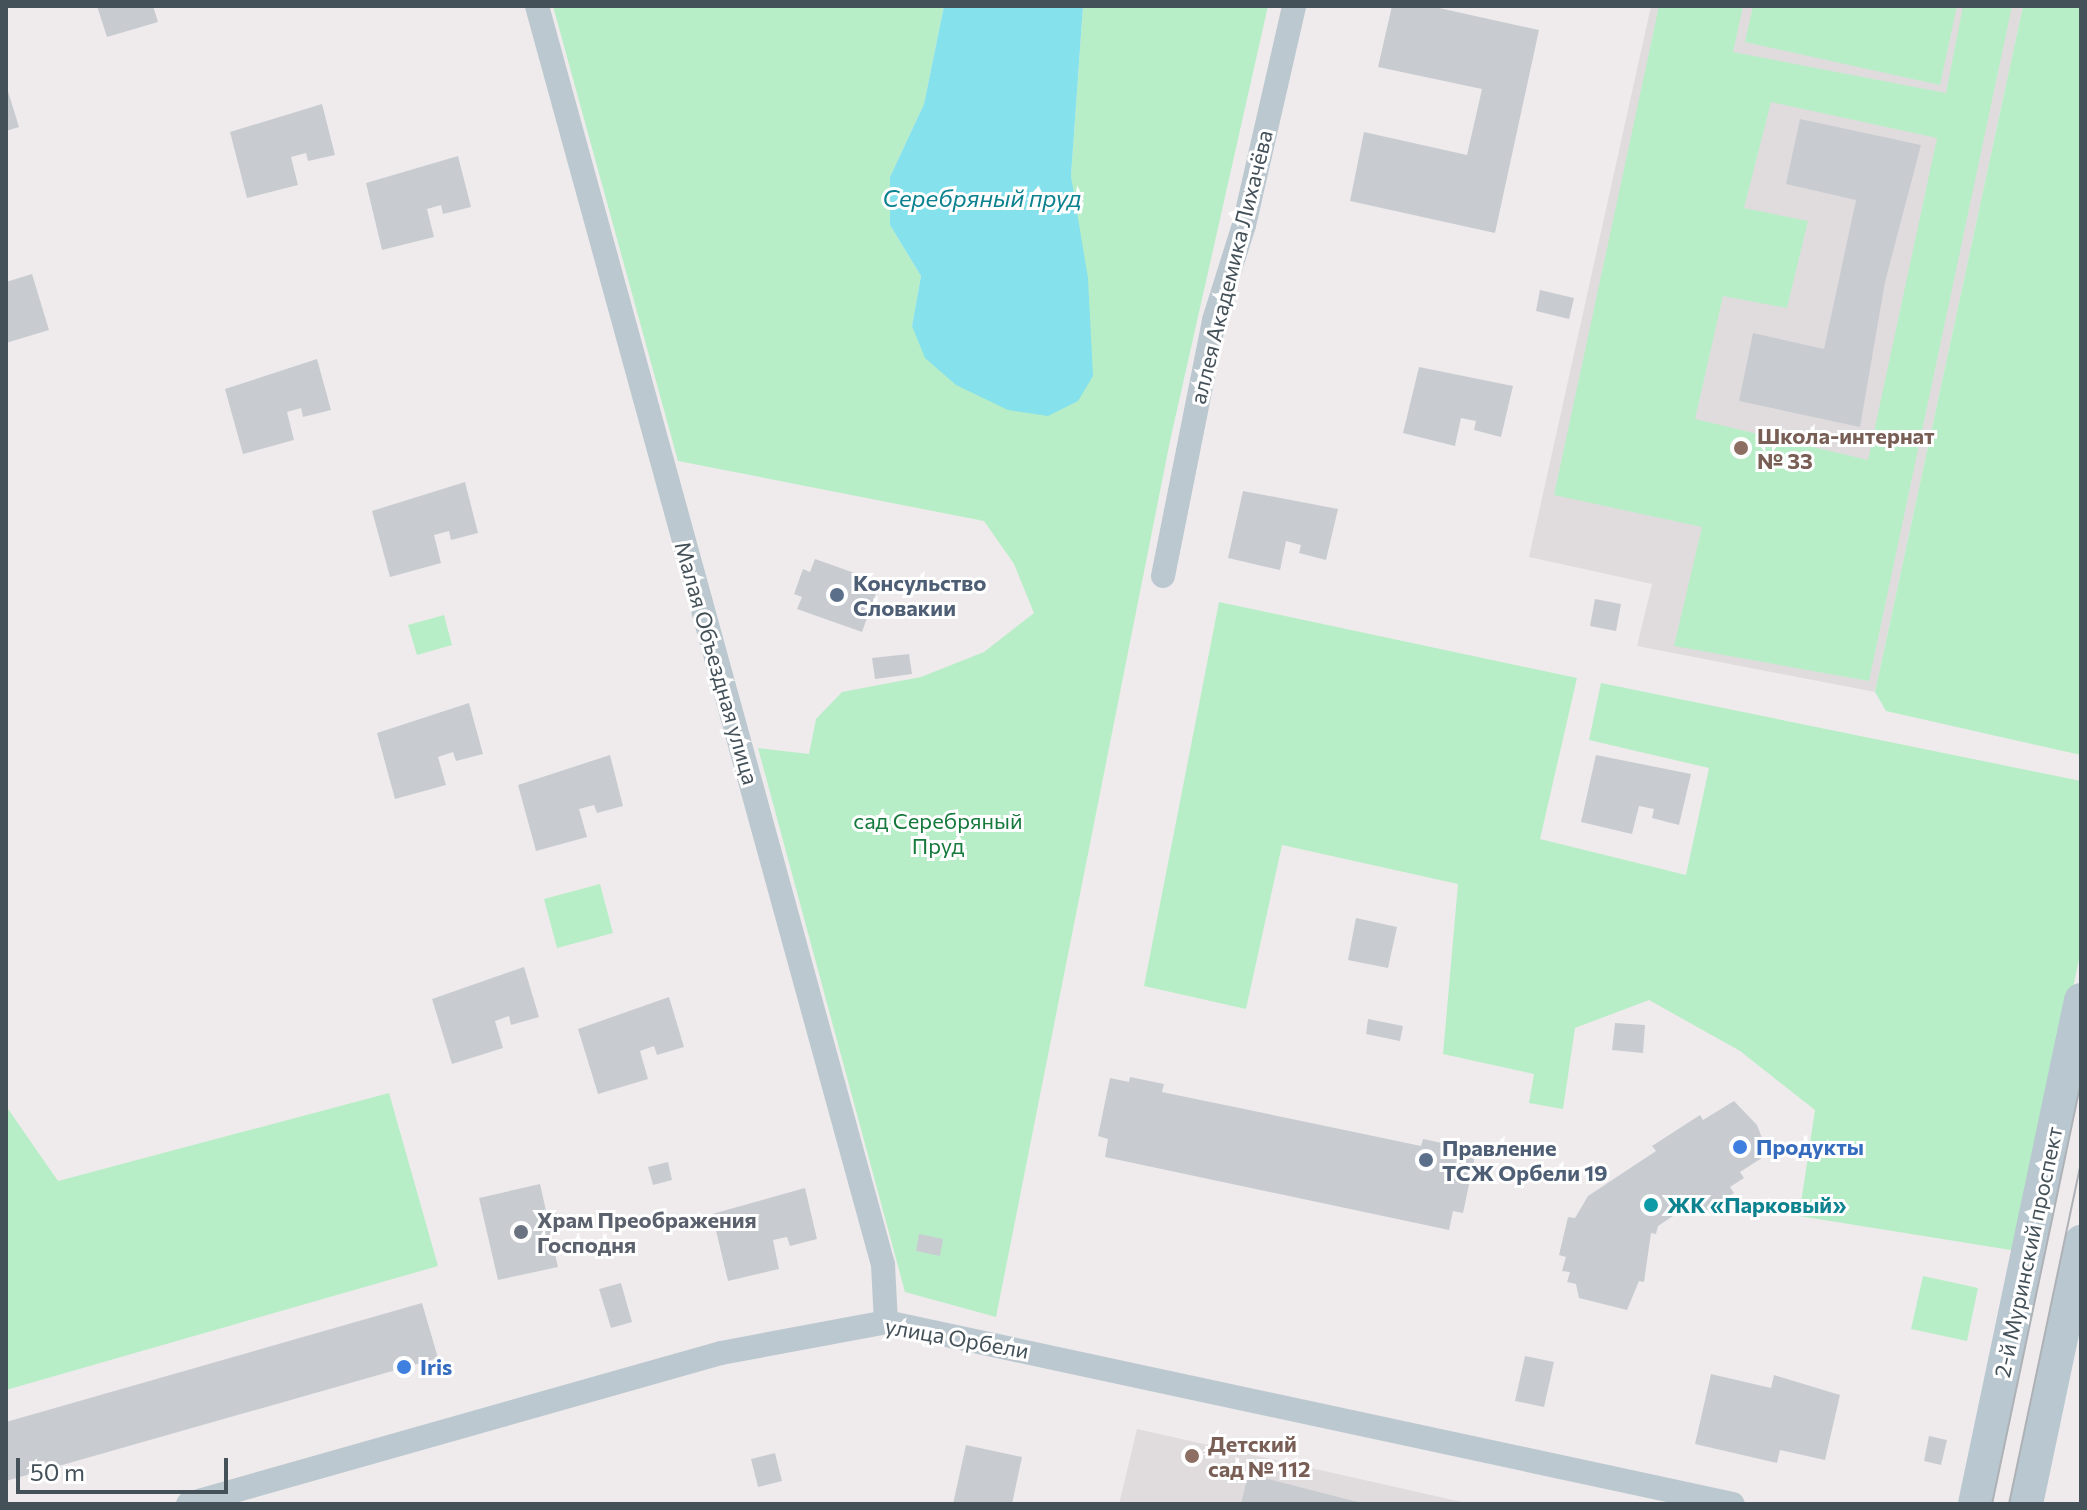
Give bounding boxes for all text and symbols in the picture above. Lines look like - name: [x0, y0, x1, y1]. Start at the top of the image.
- street label: аллея Академика Лихачёва: [1184, 127, 1278, 407]
- water label: Серебряный пруд: [882, 184, 1082, 212]
- place label: Школа-интернат № 33: [1757, 422, 1935, 474]
- marker: Школа-интернат № 33: [1732, 439, 1750, 457]
- street label: Малая Объездная улица: [670, 538, 764, 788]
- place label: Консульство Словакии: [853, 569, 986, 620]
- marker: Консульство Словакии: [828, 586, 846, 604]
- park label: сад Серебряный Пруд: [853, 807, 1023, 858]
- street label: 2-й Муринский проспект: [1988, 1124, 2068, 1380]
- place label: Правление ТСЖ Орбели 19: [1442, 1134, 1608, 1186]
- place label: Продукты: [1756, 1134, 1864, 1160]
- marker: Продукты: [1731, 1138, 1749, 1156]
- marker: Правление ТСЖ Орбели 19: [1417, 1151, 1435, 1169]
- place label: ЖК «Парковый»: [1667, 1192, 1846, 1218]
- marker: ЖК «Парковый»: [1642, 1196, 1660, 1214]
- place label: Храм Преображения Господня: [537, 1206, 757, 1258]
- marker: Храм Преображения Господня: [512, 1223, 530, 1241]
- street label: улица Орбели: [883, 1312, 1031, 1364]
- place label: Iris: [420, 1354, 452, 1380]
- marker: Iris: [395, 1358, 413, 1376]
- place label: Детский сад № 112: [1208, 1430, 1311, 1482]
- scale bar: [20, 1442, 232, 1492]
- marker: Детский сад № 112: [1183, 1447, 1201, 1465]
- text: 50 m: [30, 1457, 85, 1486]

